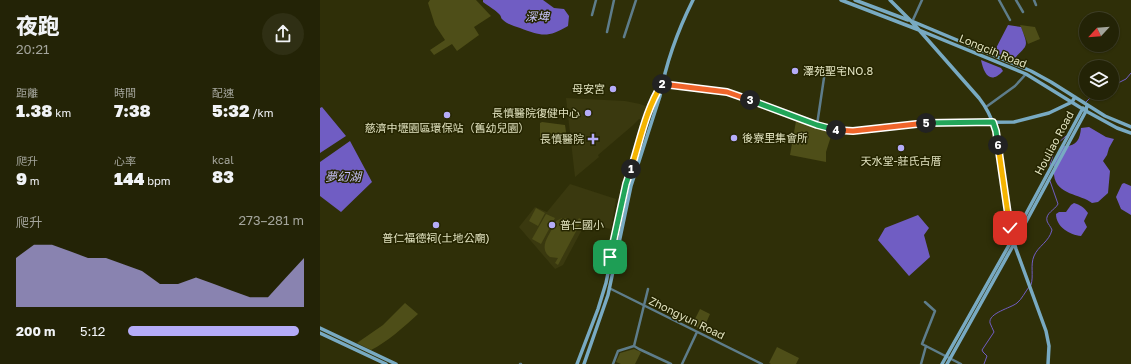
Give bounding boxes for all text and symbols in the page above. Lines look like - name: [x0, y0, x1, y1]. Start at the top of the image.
- water label: 深埤: [525, 9, 551, 24]
- text: 夜跑: [16, 12, 60, 39]
- north arrow: [1079, 12, 1119, 52]
- map controls: [1079, 12, 1119, 100]
- button: share: [262, 13, 304, 55]
- street label: Longcih Road: [958, 31, 1029, 70]
- text: 20:21: [16, 41, 49, 57]
- button: layers: [1079, 60, 1119, 100]
- place label: 澤苑聖宅NO.8: [803, 64, 874, 77]
- marker: 澤苑聖宅NO.8: [790, 66, 800, 76]
- pin: 2: [652, 74, 672, 94]
- text: 2: [659, 77, 665, 90]
- place label: 母安宮: [572, 82, 605, 95]
- marker: 母安宮: [608, 84, 618, 94]
- text: 距離: [16, 86, 38, 99]
- text: 時間: [114, 86, 136, 99]
- text: 配速: [212, 86, 234, 99]
- pin: 3: [740, 90, 760, 110]
- text: 3: [747, 93, 753, 106]
- text: 1.38: [16, 100, 52, 121]
- text: 7:38: [114, 100, 151, 121]
- text: 5:32: [212, 100, 250, 121]
- text: km: [52, 106, 71, 119]
- text: /km: [250, 106, 274, 119]
- place label: 長慎醫院復健中心: [492, 106, 580, 119]
- marker: 長慎醫院復健中心: [583, 108, 593, 118]
- street label: Houliao Road: [1031, 109, 1076, 177]
- marker: 慈濟中壢園區環保站（舊幼兒園）: [442, 110, 452, 120]
- pin: 5: [916, 113, 936, 133]
- text: 5: [923, 116, 929, 129]
- pin: 4: [826, 120, 846, 140]
- place label: 慈濟中壢園區環保站（舊幼兒園）: [365, 121, 530, 134]
- text: 4: [833, 123, 839, 136]
- place label: 後寮里集會所: [742, 131, 808, 144]
- place label: 長慎醫院: [540, 132, 584, 145]
- marker: 長慎醫院: [587, 133, 599, 145]
- marker: 後寮里集會所: [729, 133, 739, 143]
- pin: 6: [988, 135, 1008, 155]
- text: 6: [995, 138, 1002, 151]
- marker: 天水堂-莊氏古厝: [896, 143, 906, 153]
- text: kcal: [212, 153, 234, 166]
- text: 爬升: [16, 154, 38, 167]
- text: 心率: [114, 154, 136, 167]
- place label: 天水堂-莊氏古厝: [860, 154, 942, 167]
- pin: 1: [621, 159, 641, 179]
- text: 1: [628, 162, 634, 175]
- text: 83: [212, 166, 234, 187]
- text: 9: [16, 168, 27, 189]
- text: 144: [114, 168, 145, 189]
- water label: 夢幻湖: [325, 169, 363, 184]
- text: m: [27, 174, 40, 187]
- text: bpm: [145, 174, 171, 187]
- pin: [993, 211, 1027, 245]
- text: 273–281 m: [239, 212, 304, 228]
- text: 爬升: [16, 214, 42, 230]
- icon: check: [999, 217, 1021, 239]
- place label: 普仁國小: [560, 218, 604, 231]
- marker: 普仁福德祠(土地公廟): [431, 220, 441, 230]
- marker: 普仁國小: [547, 220, 557, 230]
- place label: 普仁福德祠(土地公廟): [382, 231, 490, 244]
- pin: [593, 240, 627, 274]
- icon: arrive: [599, 246, 621, 268]
- street label: Zhongyun Road: [647, 294, 727, 342]
- text: 200 m: [16, 323, 55, 339]
- text: 5:12: [80, 323, 105, 339]

